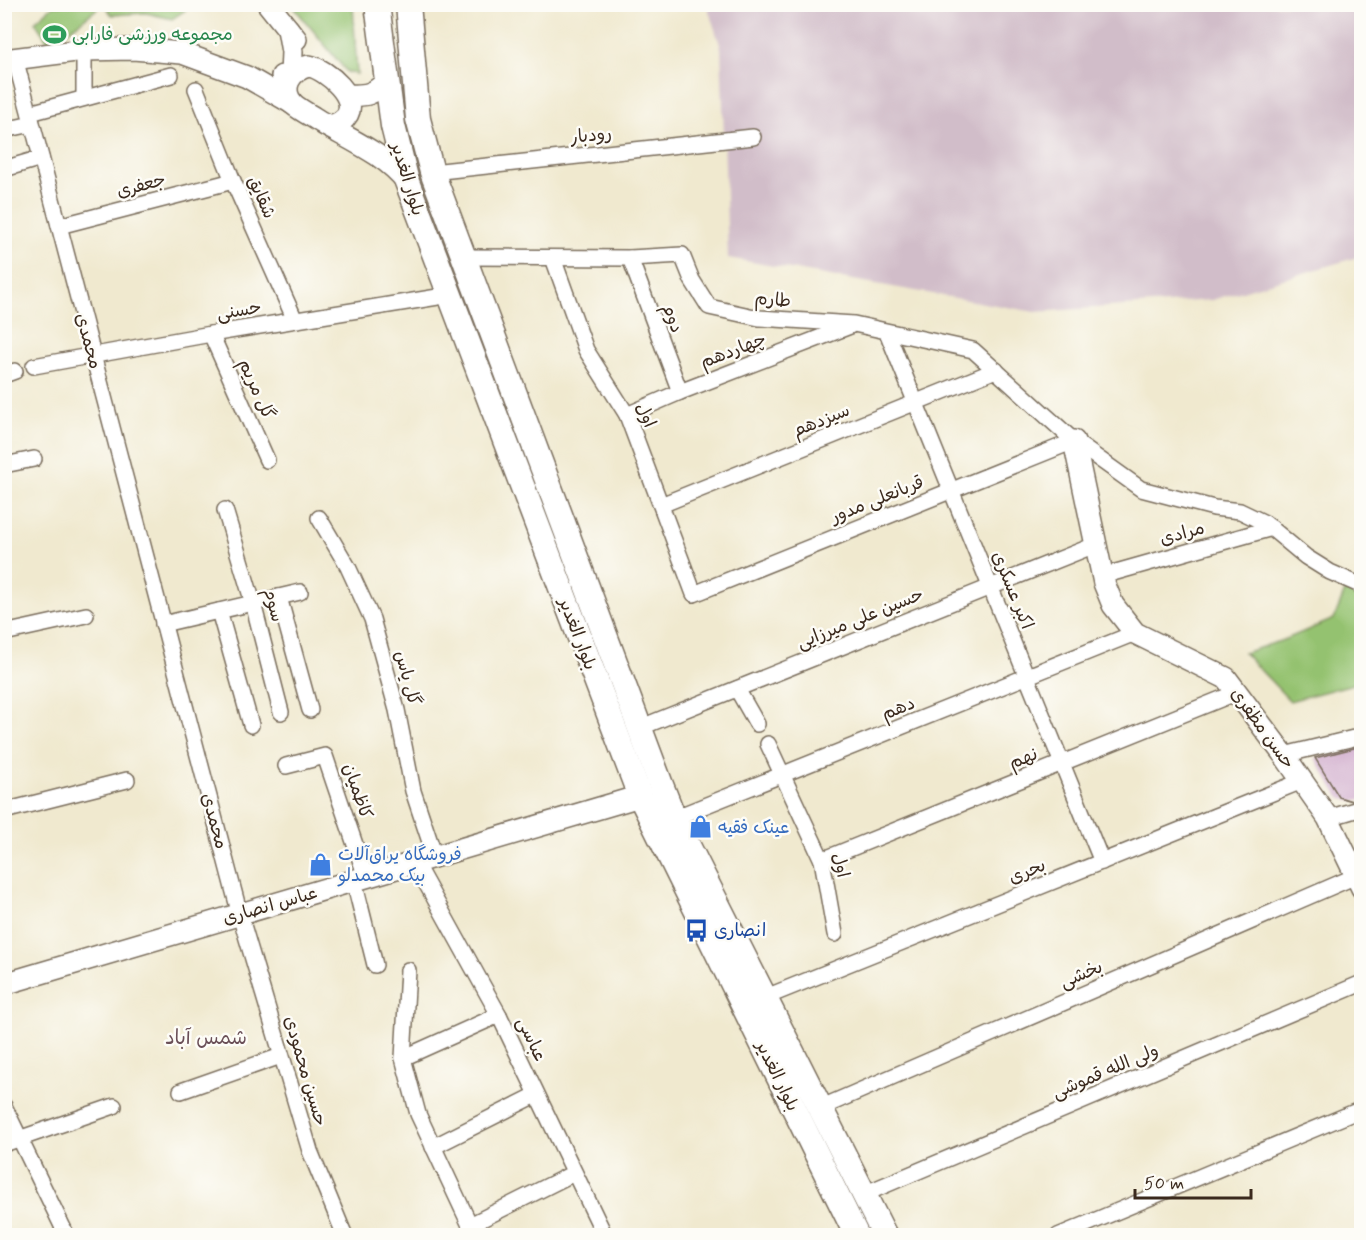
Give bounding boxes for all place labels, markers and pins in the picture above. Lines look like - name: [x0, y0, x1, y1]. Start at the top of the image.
- sports icon: مجموعه ورزشی فارابی: [41, 21, 67, 47]
- place label: مجموعه ورزشی فارابی: [72, 23, 233, 47]
- shop icon: عینک فقیه: [687, 814, 713, 840]
- place label: عینک فقیه: [718, 816, 790, 840]
- place label: فروشگاه یراق‌آلات بیک محمدلو: [337, 843, 462, 888]
- shop icon: فروشگاه یراق‌آلات بیک محمدلو: [307, 851, 333, 877]
- bus stop icon: انصاری: [683, 917, 709, 943]
- place label: انصاری: [714, 919, 766, 943]

